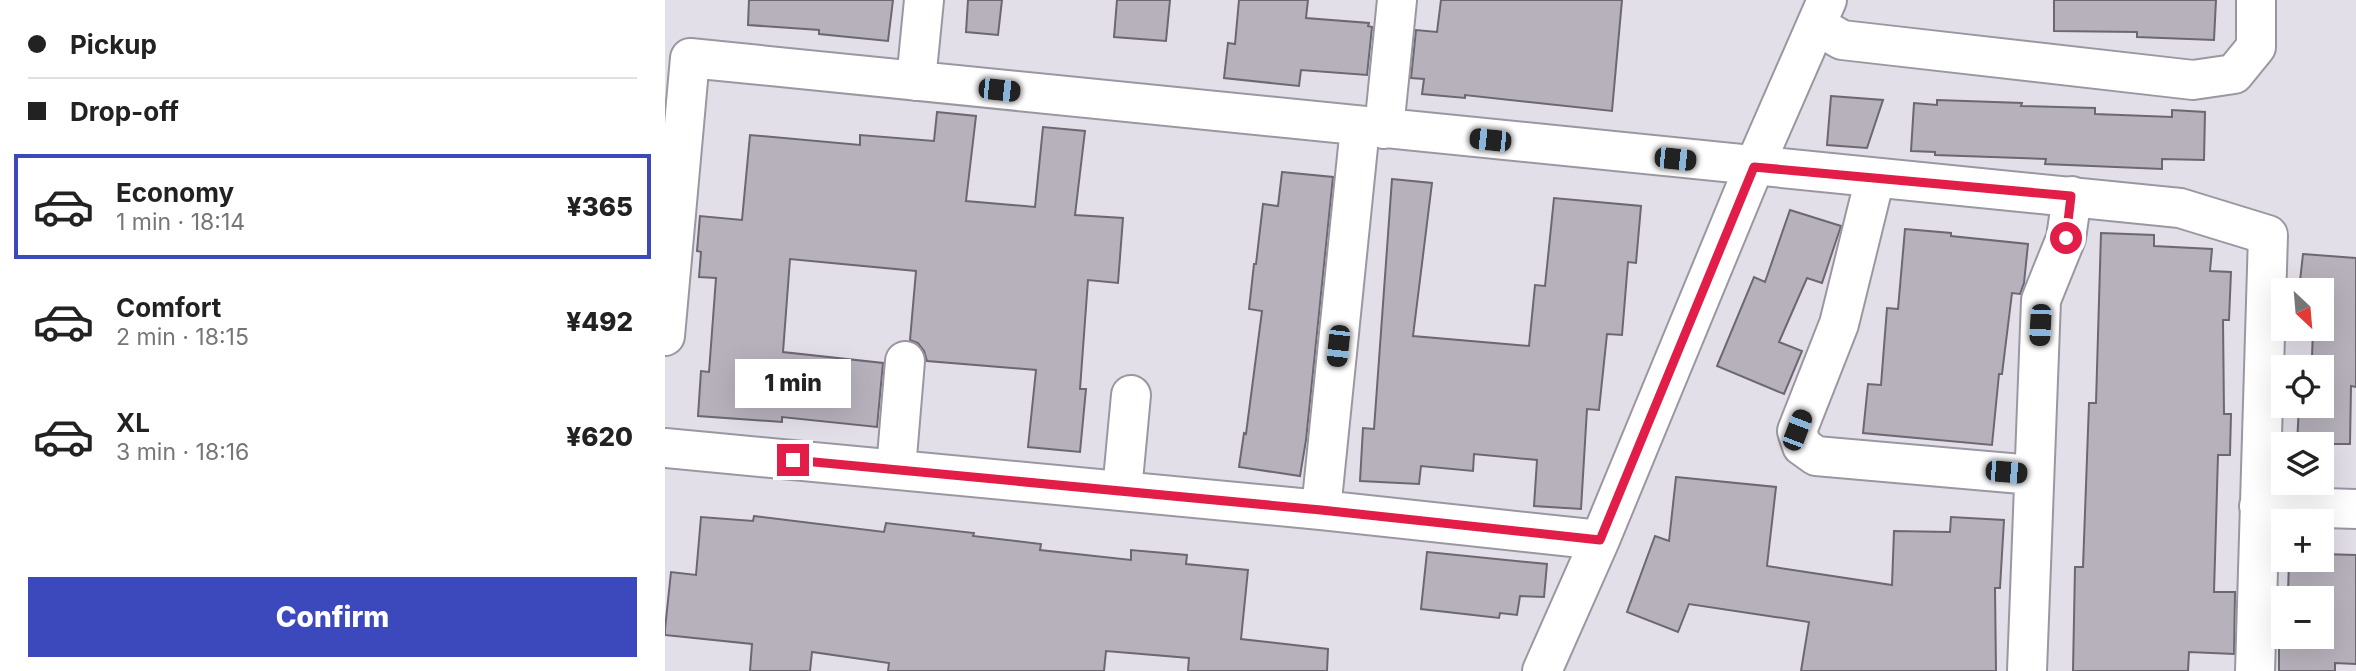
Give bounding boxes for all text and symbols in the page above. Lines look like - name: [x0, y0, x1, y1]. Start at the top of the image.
- text: Pickup: [70, 29, 157, 60]
- car: [978, 77, 1021, 103]
- text: Drop-off: [70, 96, 179, 127]
- car: [1469, 127, 1512, 153]
- car: [1654, 146, 1697, 172]
- icon: car: [32, 175, 95, 238]
- text: Economy: [116, 177, 234, 208]
- text: ¥365: [567, 191, 633, 222]
- text: 1 min · 18:14: [116, 208, 245, 236]
- route start: [2050, 222, 2082, 254]
- north arrow: [2271, 278, 2335, 341]
- map controls: [2271, 278, 2334, 649]
- icon: car: [32, 290, 95, 353]
- text: Comfort: [116, 292, 221, 323]
- car: [2029, 303, 2052, 347]
- text: ¥492: [566, 306, 633, 337]
- text: 2 min · 18:15: [116, 323, 249, 351]
- car: [1326, 324, 1351, 368]
- button: locate: [2271, 355, 2334, 418]
- callout: 1 min: [735, 358, 851, 407]
- text: 1 min: [764, 369, 822, 397]
- icon: car: [32, 405, 95, 468]
- text: XL: [116, 407, 150, 438]
- car: [1780, 407, 1815, 453]
- text: ¥620: [566, 421, 633, 452]
- button: layers: [2271, 432, 2334, 495]
- text: 3 min · 18:16: [116, 438, 249, 466]
- route end: [777, 444, 809, 476]
- car: [1985, 460, 2028, 484]
- button: +: [2271, 509, 2334, 572]
- button: Confirm: [28, 577, 637, 657]
- button: −: [2271, 586, 2334, 649]

